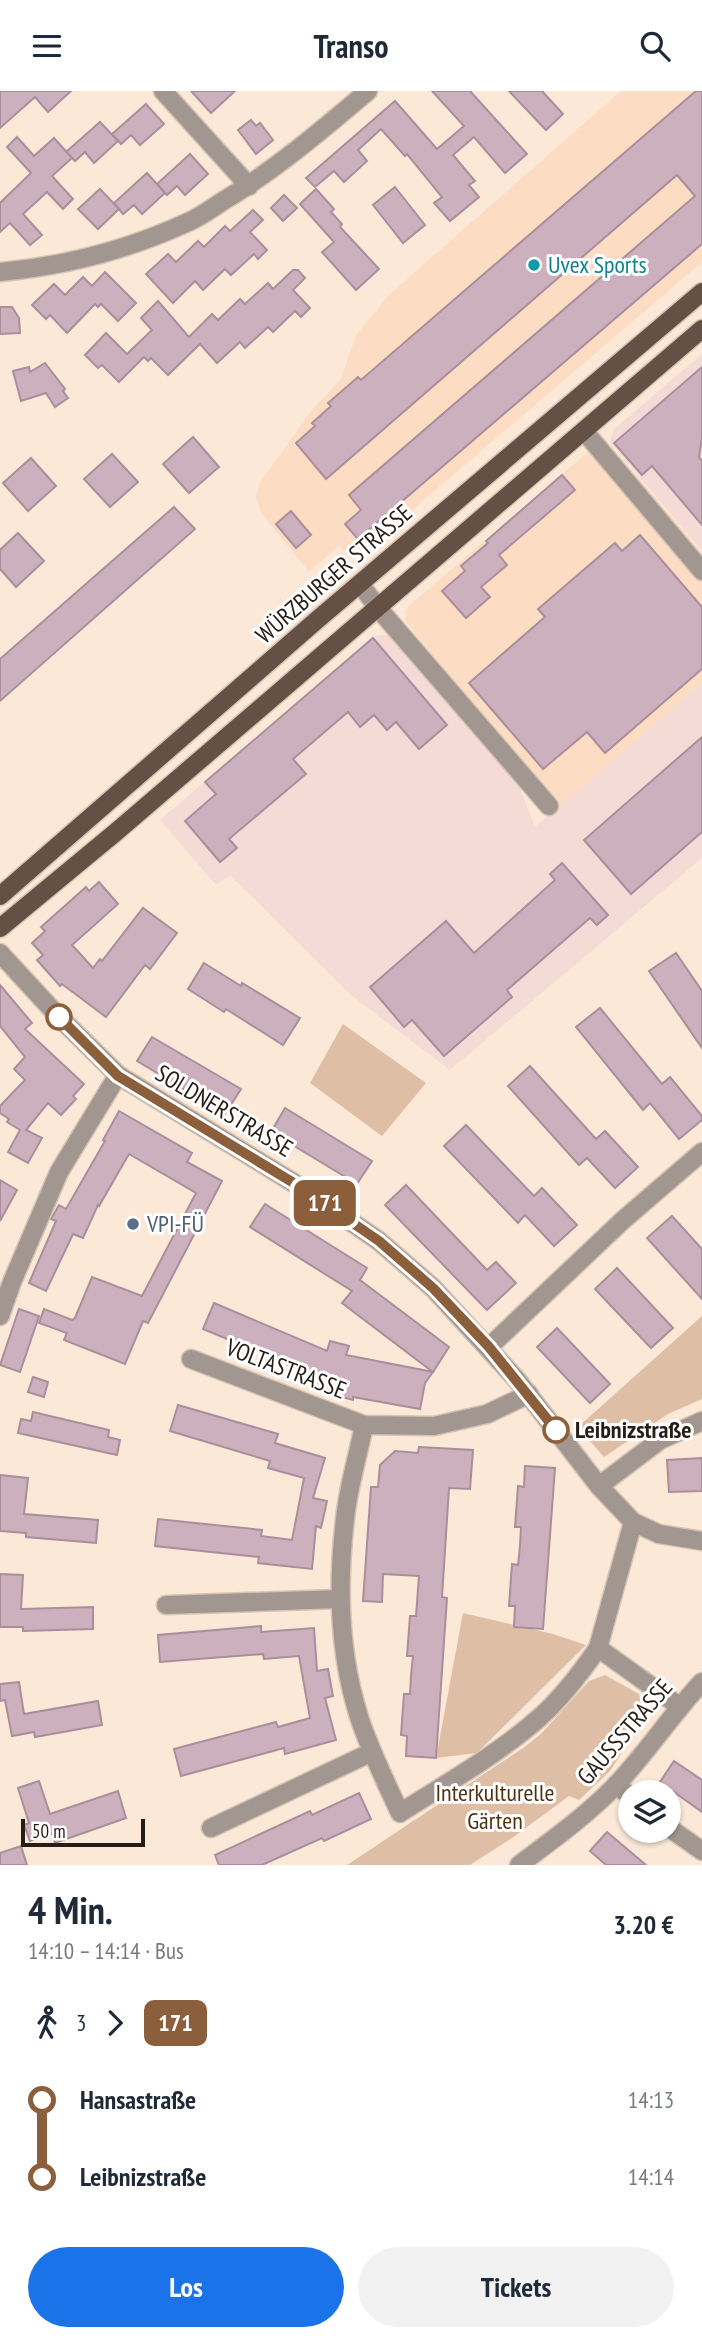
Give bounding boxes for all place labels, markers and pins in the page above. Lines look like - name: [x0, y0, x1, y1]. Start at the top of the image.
- place label: Uvex Sports: [548, 249, 647, 280]
- marker: Uvex Sports: [526, 257, 542, 273]
- unlabelled marker: [46, 1004, 72, 1030]
- place label: VPI-FÜ: [146, 1208, 204, 1239]
- marker: VPI-FÜ: [125, 1216, 141, 1232]
- place label: Leibnizstraße: [575, 1414, 692, 1445]
- marker: Leibnizstraße: [543, 1417, 569, 1443]

